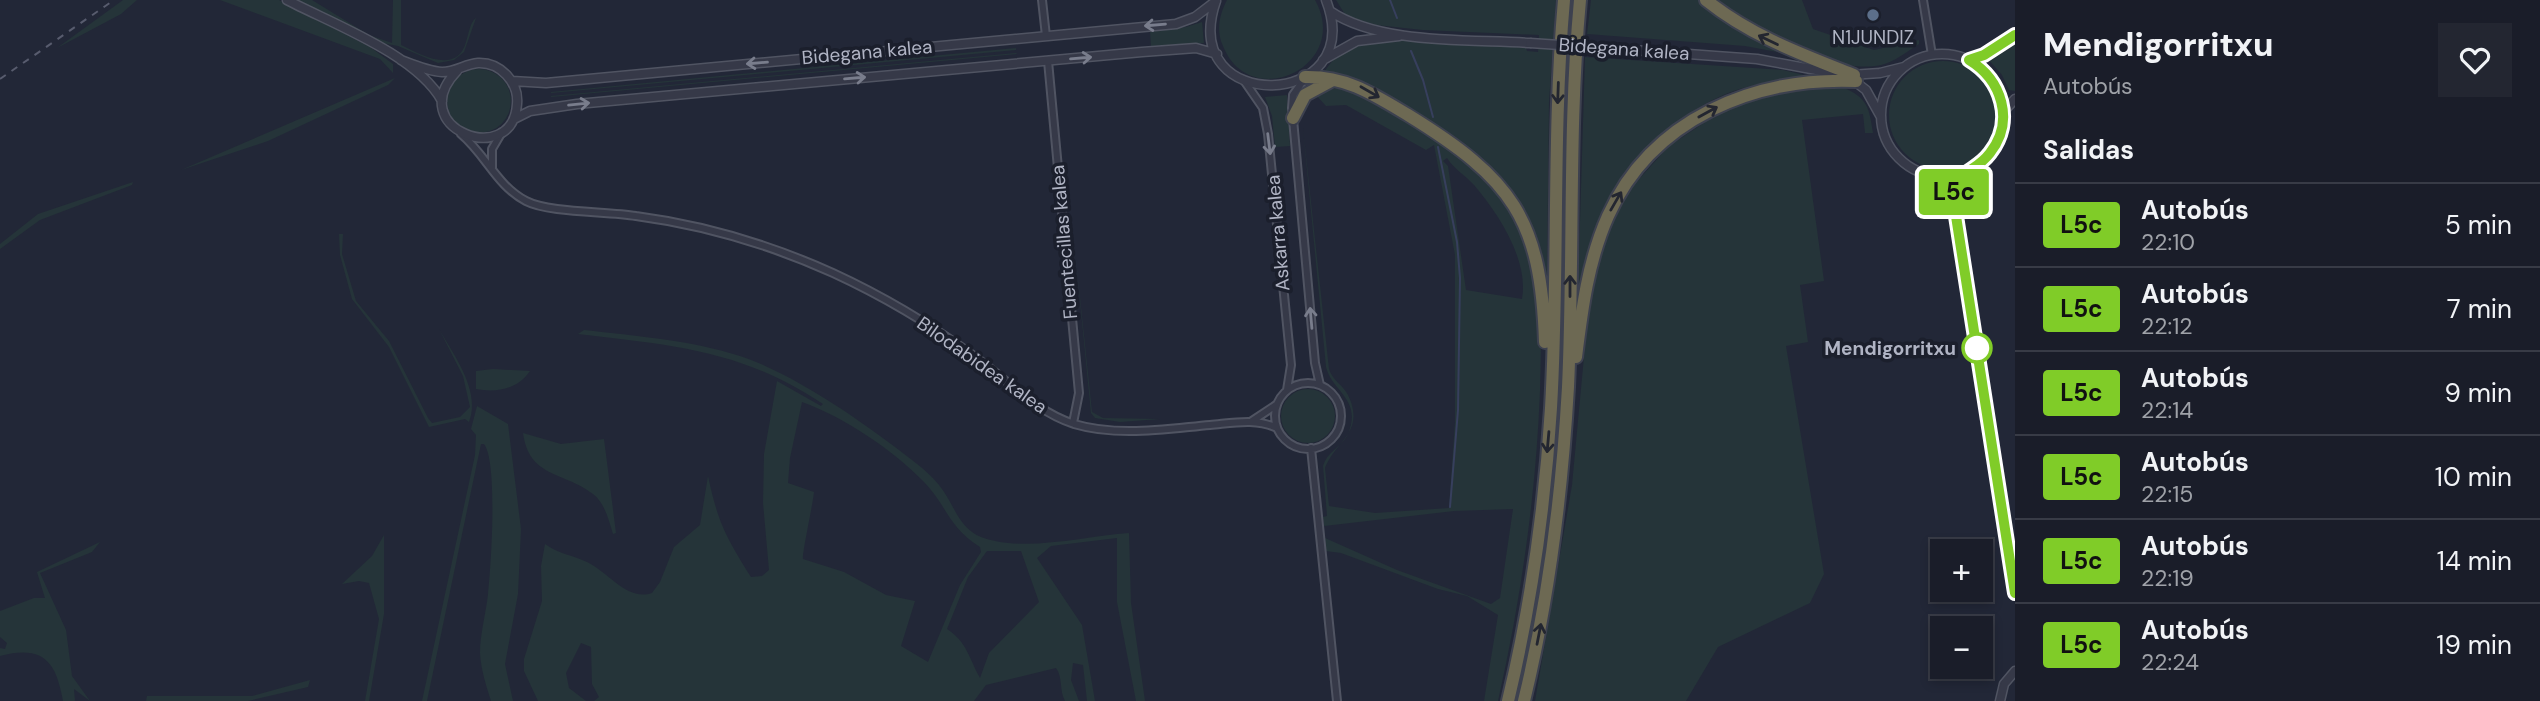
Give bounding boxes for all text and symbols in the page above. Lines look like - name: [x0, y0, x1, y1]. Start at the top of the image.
- marker: N1JUNDIZ: [1865, 7, 1881, 23]
- one-way arrow: [1144, 19, 1166, 32]
- text: Mendigorritxu: [2043, 23, 2273, 66]
- button: heart: [2438, 23, 2512, 97]
- place label: N1JUNDIZ: [1832, 25, 1914, 50]
- street label: Bidegana kalea: [1558, 32, 1690, 66]
- one-way arrow: [1758, 33, 1779, 47]
- street label: Bidegana kalea: [801, 34, 933, 70]
- one-way arrow: [1069, 51, 1092, 64]
- one-way arrow: [747, 57, 769, 70]
- text: Autobús: [2043, 71, 2133, 101]
- one-way arrow: [843, 72, 866, 85]
- one-way arrow: [1551, 81, 1564, 104]
- one-way arrow: [1359, 86, 1380, 99]
- one-way arrow: [568, 97, 590, 110]
- one-way arrow: [1697, 105, 1718, 118]
- one-way arrow: [1263, 132, 1276, 155]
- text: Salidas: [2043, 133, 2134, 167]
- street label: Fuentecillas kalea: [1045, 164, 1083, 320]
- line badge: L5c: [1914, 169, 1994, 215]
- street label: Askarra kalea: [1260, 174, 1296, 292]
- text: L5c: [1933, 176, 1975, 207]
- one-way arrow: [1610, 191, 1624, 211]
- text: Autobús: [2141, 193, 2249, 227]
- text: 5 min: [2445, 208, 2512, 242]
- text: L5c: [2060, 209, 2103, 240]
- text: 22:10: [2141, 227, 2195, 257]
- one-way arrow: [1563, 275, 1577, 298]
- text: Autobús: [2141, 277, 2249, 311]
- text: 7 min: [2447, 292, 2512, 326]
- text: L5c: [2060, 293, 2103, 324]
- one-way arrow: [1304, 307, 1317, 329]
- street label: Bilodabidea kalea: [912, 311, 1052, 419]
- text: 22:12: [2141, 311, 2193, 341]
- marker: Mendigorritxu: [1962, 333, 1992, 363]
- place label: Mendigorritxu: [1824, 336, 1956, 361]
- text: Autobús: [2141, 361, 2249, 395]
- text: 9 min: [2444, 376, 2512, 410]
- text: L5c: [2060, 377, 2103, 408]
- text: 22:14: [2141, 395, 2193, 425]
- one-way arrow: [1542, 431, 1555, 454]
- text: Autobús: [2141, 445, 2249, 479]
- text: 10 min: [2435, 460, 2512, 494]
- text: L5c: [2060, 461, 2103, 492]
- text: 22:15: [2141, 479, 2193, 509]
- text: Autobús: [2141, 529, 2249, 563]
- map controls: [1930, 539, 1993, 679]
- button: +: [1930, 539, 1993, 602]
- text: 14 min: [2437, 544, 2512, 578]
- text: L5c: [2060, 545, 2103, 576]
- text: 22:19: [2141, 563, 2194, 593]
- text: Autobús: [2141, 613, 2249, 647]
- button: −: [1930, 616, 1993, 679]
- one-way arrow: [1532, 623, 1546, 646]
- text: 19 min: [2436, 628, 2512, 662]
- text: L5c: [2060, 629, 2103, 660]
- text: 22:24: [2141, 647, 2199, 677]

